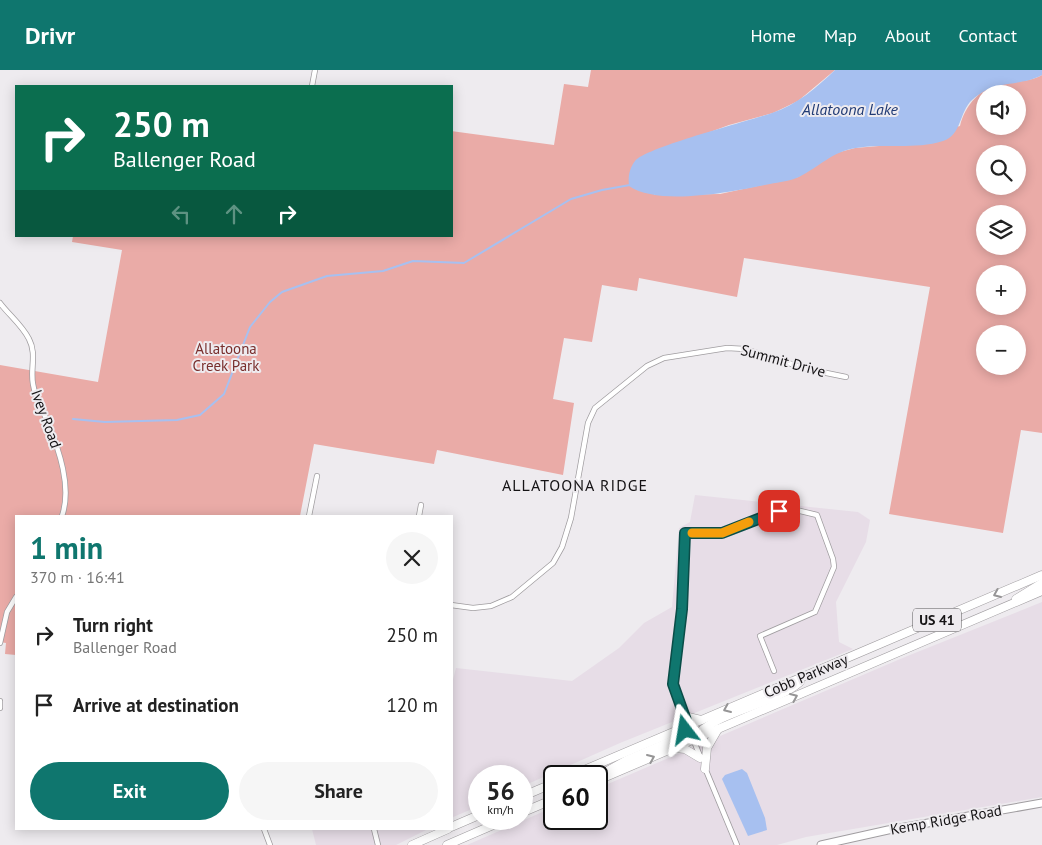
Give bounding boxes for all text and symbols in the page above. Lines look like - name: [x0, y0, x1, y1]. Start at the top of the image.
- text: Drivr: [25, 20, 75, 51]
- text: Home: [750, 24, 796, 47]
- text: Map: [824, 24, 857, 47]
- text: About: [885, 24, 931, 47]
- text: Contact: [959, 24, 1017, 47]
- map controls: [976, 85, 1026, 375]
- button: sound: [976, 85, 1026, 135]
- water label: Allatoona Lake: [801, 99, 899, 119]
- text: 250 m: [113, 101, 210, 147]
- icon: right: [30, 105, 95, 170]
- text: Ballenger Road: [113, 145, 256, 173]
- button: search: [976, 145, 1026, 195]
- icon: left: [167, 200, 195, 228]
- icon: ahead: [220, 200, 248, 228]
- icon: right: [273, 200, 301, 228]
- button: layers: [976, 205, 1026, 255]
- button: +: [976, 265, 1026, 315]
- button: −: [976, 325, 1026, 375]
- park label: Allatoona Creek Park: [193, 339, 260, 375]
- street label: Summit Drive: [739, 340, 828, 381]
- street label: Ivey Road: [27, 387, 66, 451]
- district label: ALLATOONA RIDGE: [502, 475, 648, 495]
- pin: [758, 490, 800, 532]
- icon: arrive: [765, 497, 793, 525]
- text: 1 min: [30, 528, 103, 567]
- button: close: [386, 532, 438, 584]
- text: 370 m · 16:41: [30, 567, 125, 587]
- one-way arrow: [993, 588, 1002, 599]
- road number: US 41: [913, 608, 961, 632]
- text: Turn right: [73, 613, 153, 637]
- icon: right: [30, 621, 58, 649]
- text: 250 m: [386, 623, 438, 647]
- text: Ballenger Road: [73, 637, 177, 657]
- street label: Cobb Parkway: [761, 649, 851, 702]
- icon: arrive: [30, 691, 58, 719]
- one-way arrow: [789, 692, 797, 702]
- text: Arrive at destination: [73, 693, 239, 717]
- text: 120 m: [386, 693, 438, 717]
- position arrow: [658, 703, 710, 755]
- one-way arrow: [723, 703, 732, 714]
- one-way arrow: [646, 753, 655, 764]
- button: Exit: [30, 762, 229, 820]
- button: Share: [239, 762, 438, 820]
- speed limit sign: 60: [543, 765, 608, 830]
- text: 56: [486, 775, 515, 807]
- street label: Kemp Ridge Road: [889, 800, 1003, 839]
- text: km/h: [487, 802, 514, 817]

